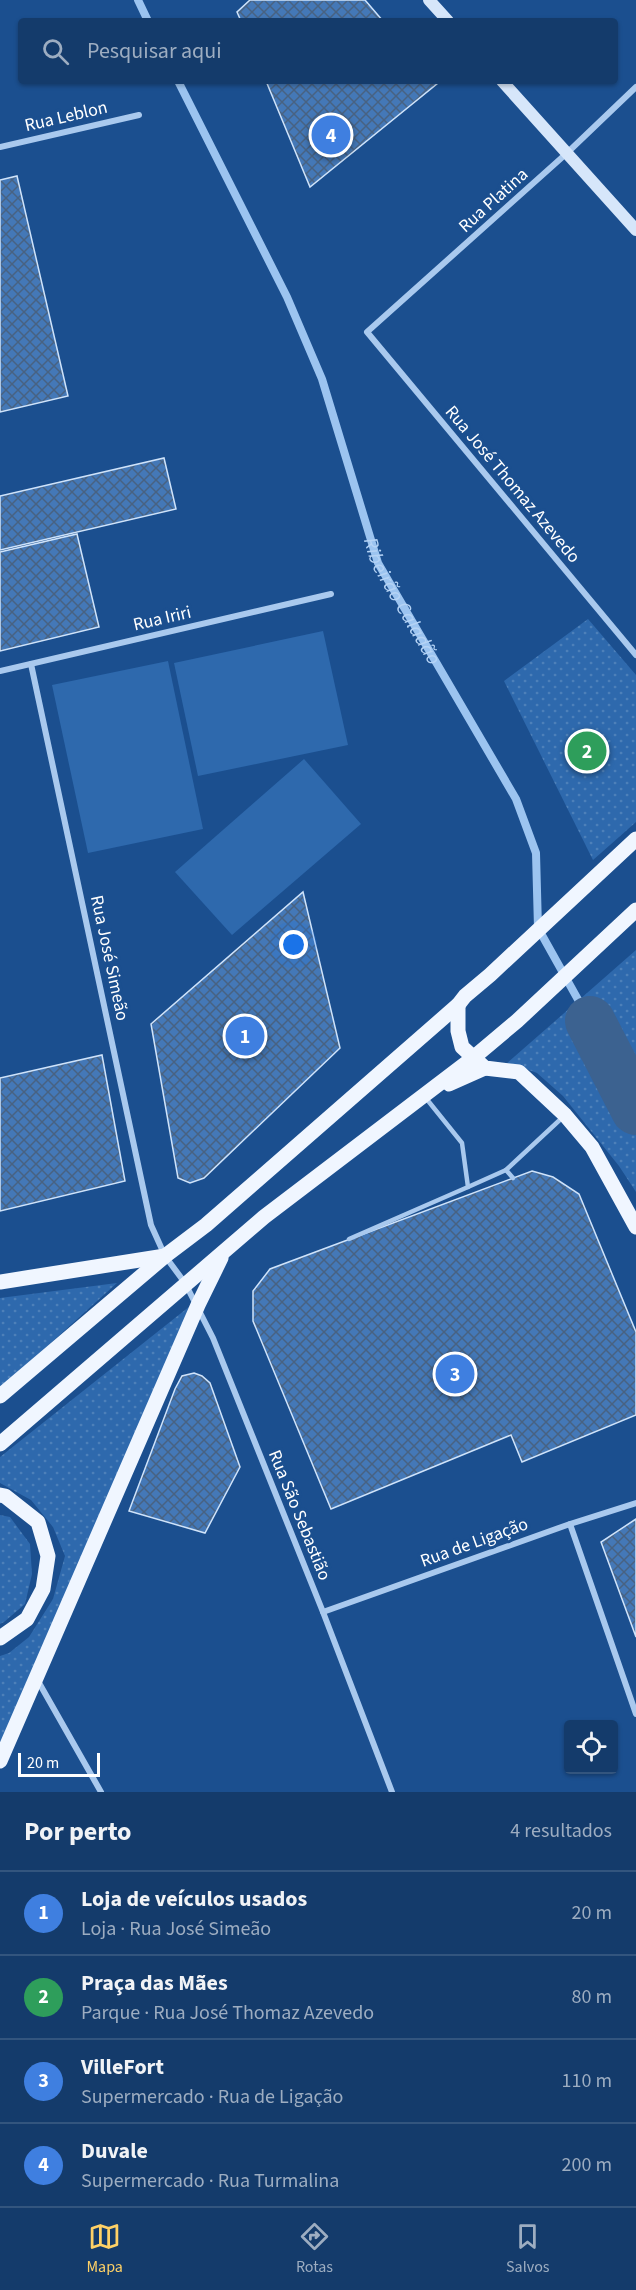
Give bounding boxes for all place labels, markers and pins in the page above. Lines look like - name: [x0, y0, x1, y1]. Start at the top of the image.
- pin: 4: [312, 112, 350, 158]
- pin: 2: [568, 728, 606, 774]
- pin: 1: [226, 1014, 264, 1058]
- pin: 3: [436, 1352, 474, 1396]

